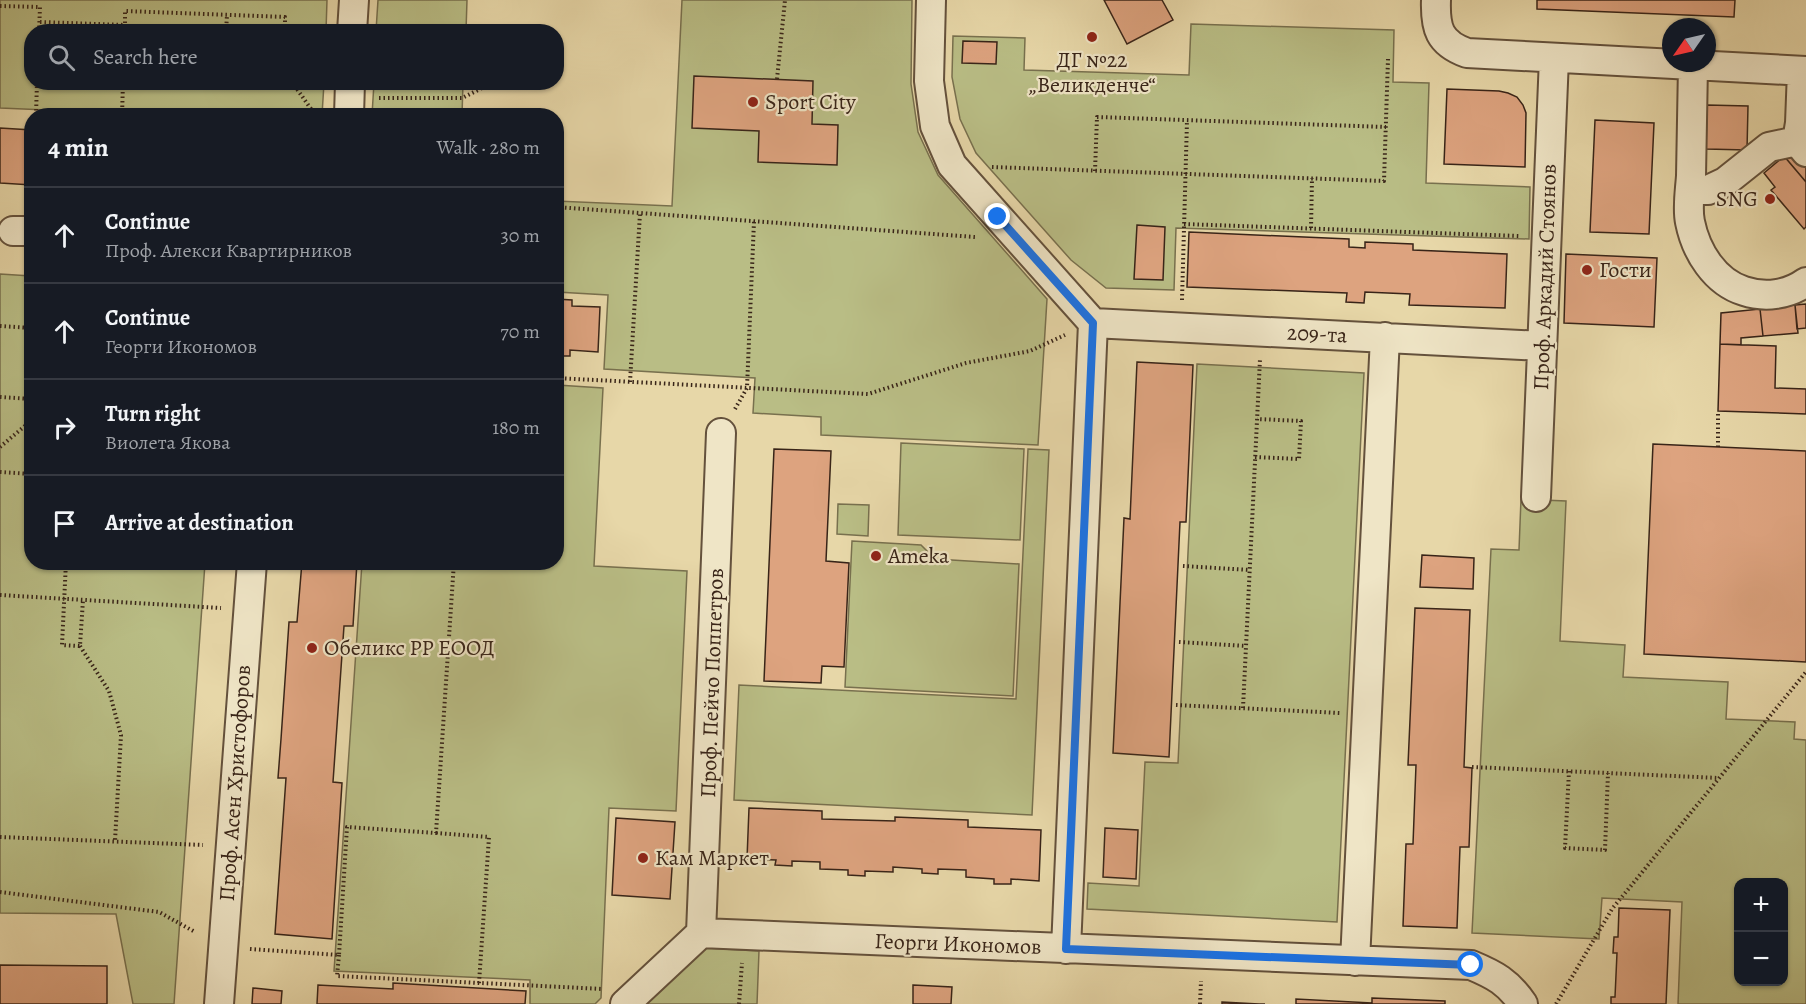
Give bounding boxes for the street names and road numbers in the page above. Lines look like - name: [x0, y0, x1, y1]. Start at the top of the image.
- street label: Проф. Аркадий Стоянов: [1526, 163, 1564, 391]
- street label: 209-та: [1286, 317, 1349, 351]
- street label: Проф. Пейчо Поппетров: [693, 568, 731, 798]
- street label: Проф. Асен Христофоров: [212, 664, 258, 902]
- street label: Георги Икономов: [874, 926, 1042, 962]

